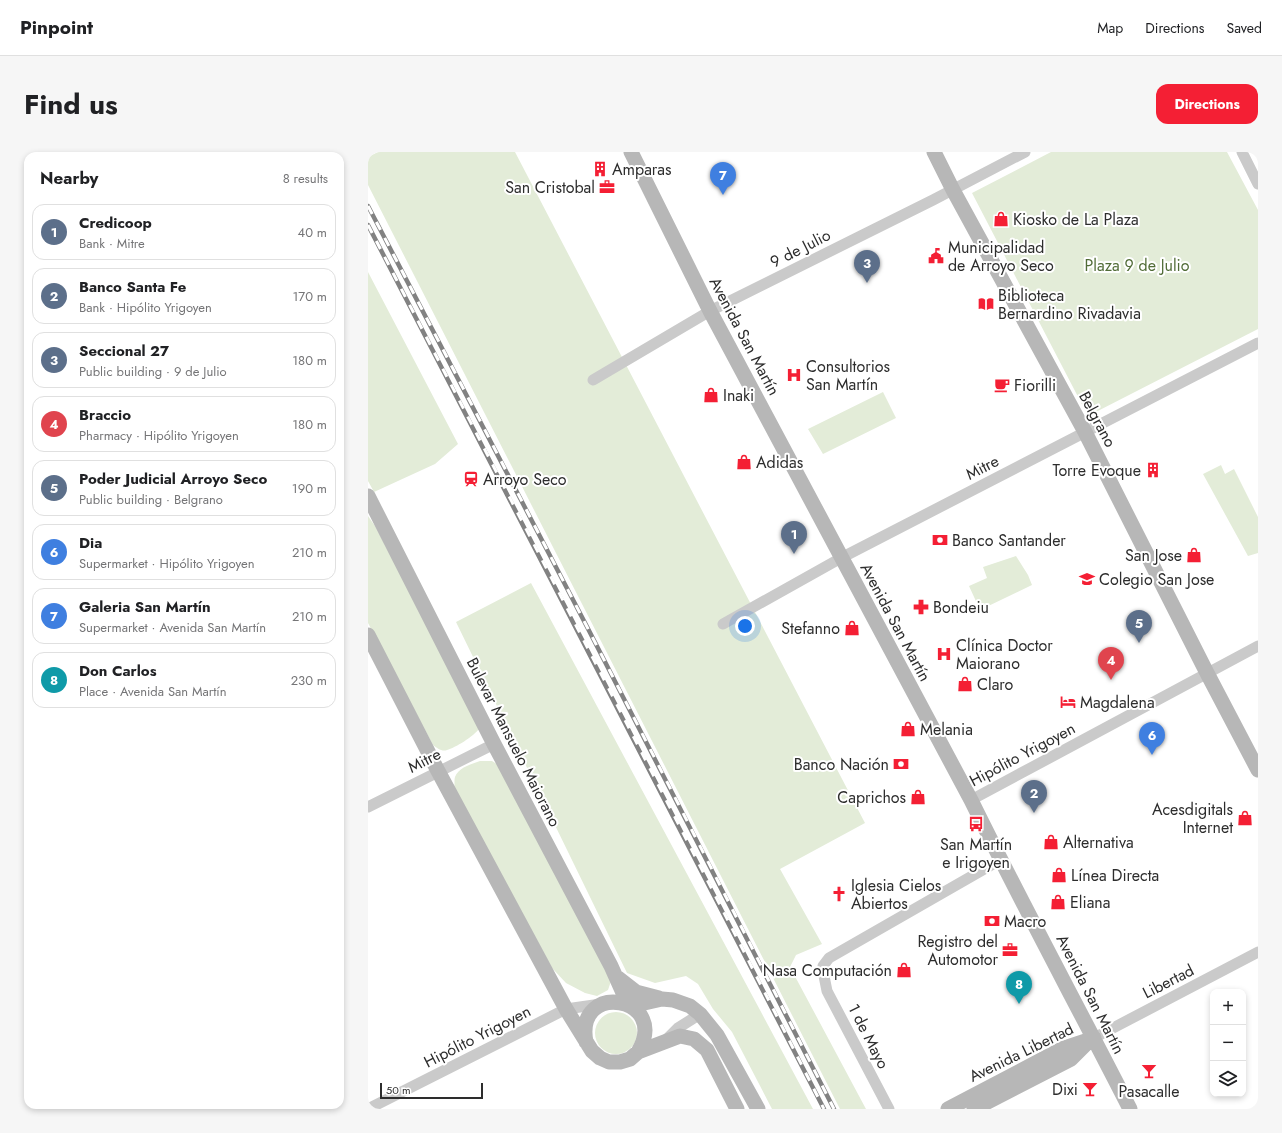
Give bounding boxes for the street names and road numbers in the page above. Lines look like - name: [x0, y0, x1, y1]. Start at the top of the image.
- street label: 9 de Julio: [766, 223, 835, 273]
- street label: Avenida San Martín: [704, 273, 786, 400]
- street label: Belgrano: [1073, 387, 1122, 451]
- street label: Mitre: [962, 449, 1003, 486]
- street label: Avenida San Martín: [855, 559, 937, 686]
- street label: Bulevar Mansuelo Maiorano: [461, 654, 566, 831]
- street label: Hipólito Yrigoyen: [965, 717, 1079, 792]
- street label: Mitre: [404, 742, 445, 779]
- street label: Avenida San Martín: [1051, 931, 1131, 1058]
- street label: Libertad: [1139, 959, 1198, 1004]
- street label: Hipólito Yrigoyen: [420, 1000, 535, 1073]
- street label: 1 de Mayo: [842, 1000, 895, 1073]
- street label: Avenida Libertad: [965, 1017, 1077, 1088]

